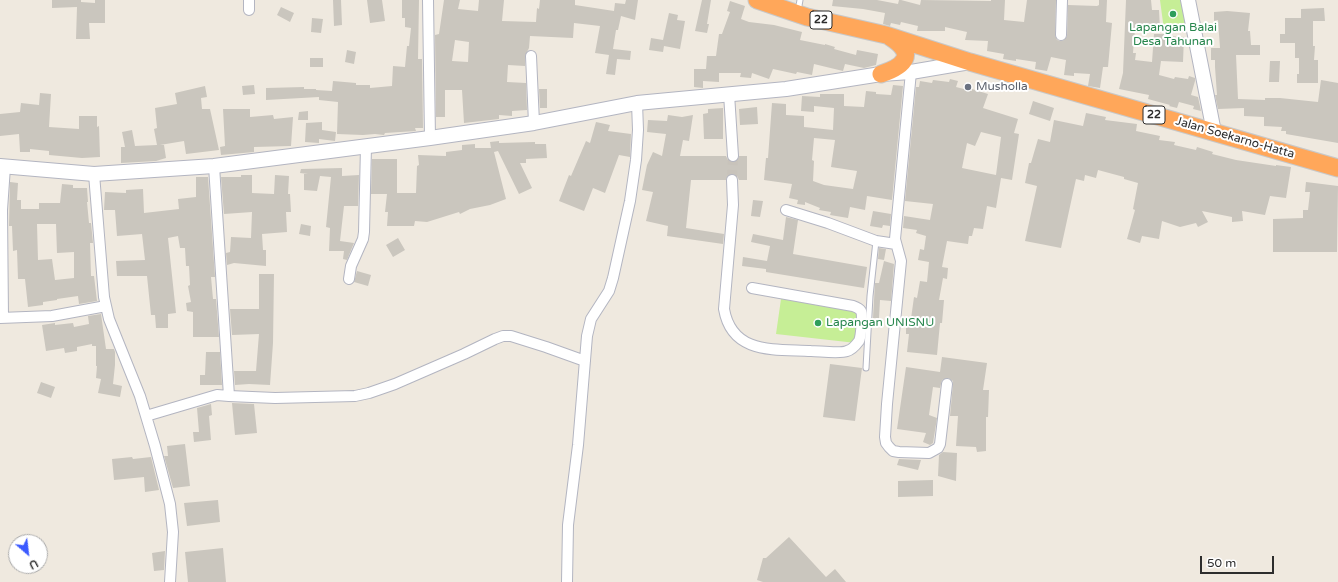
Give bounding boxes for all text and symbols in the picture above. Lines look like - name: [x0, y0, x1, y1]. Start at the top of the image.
- marker: Lapangan Balai Desa Tahunan: [1168, 9, 1178, 19]
- road number: 22: [810, 11, 832, 29]
- place label: Lapangan Balai Desa Tahunan: [1129, 21, 1217, 49]
- place label: Musholla: [976, 80, 1028, 94]
- marker: Musholla: [963, 82, 973, 92]
- road number: 22: [1143, 106, 1165, 124]
- street label: Jalan Soekarno-Hatta: [1174, 114, 1296, 162]
- place label: Lapangan UNISNU: [826, 316, 934, 330]
- marker: Lapangan UNISNU: [813, 318, 823, 328]
- north arrow: [8, 534, 48, 574]
- scale bar: [1202, 548, 1276, 574]
- text: U: [27, 556, 40, 572]
- text: 50 m: [1207, 556, 1236, 570]

